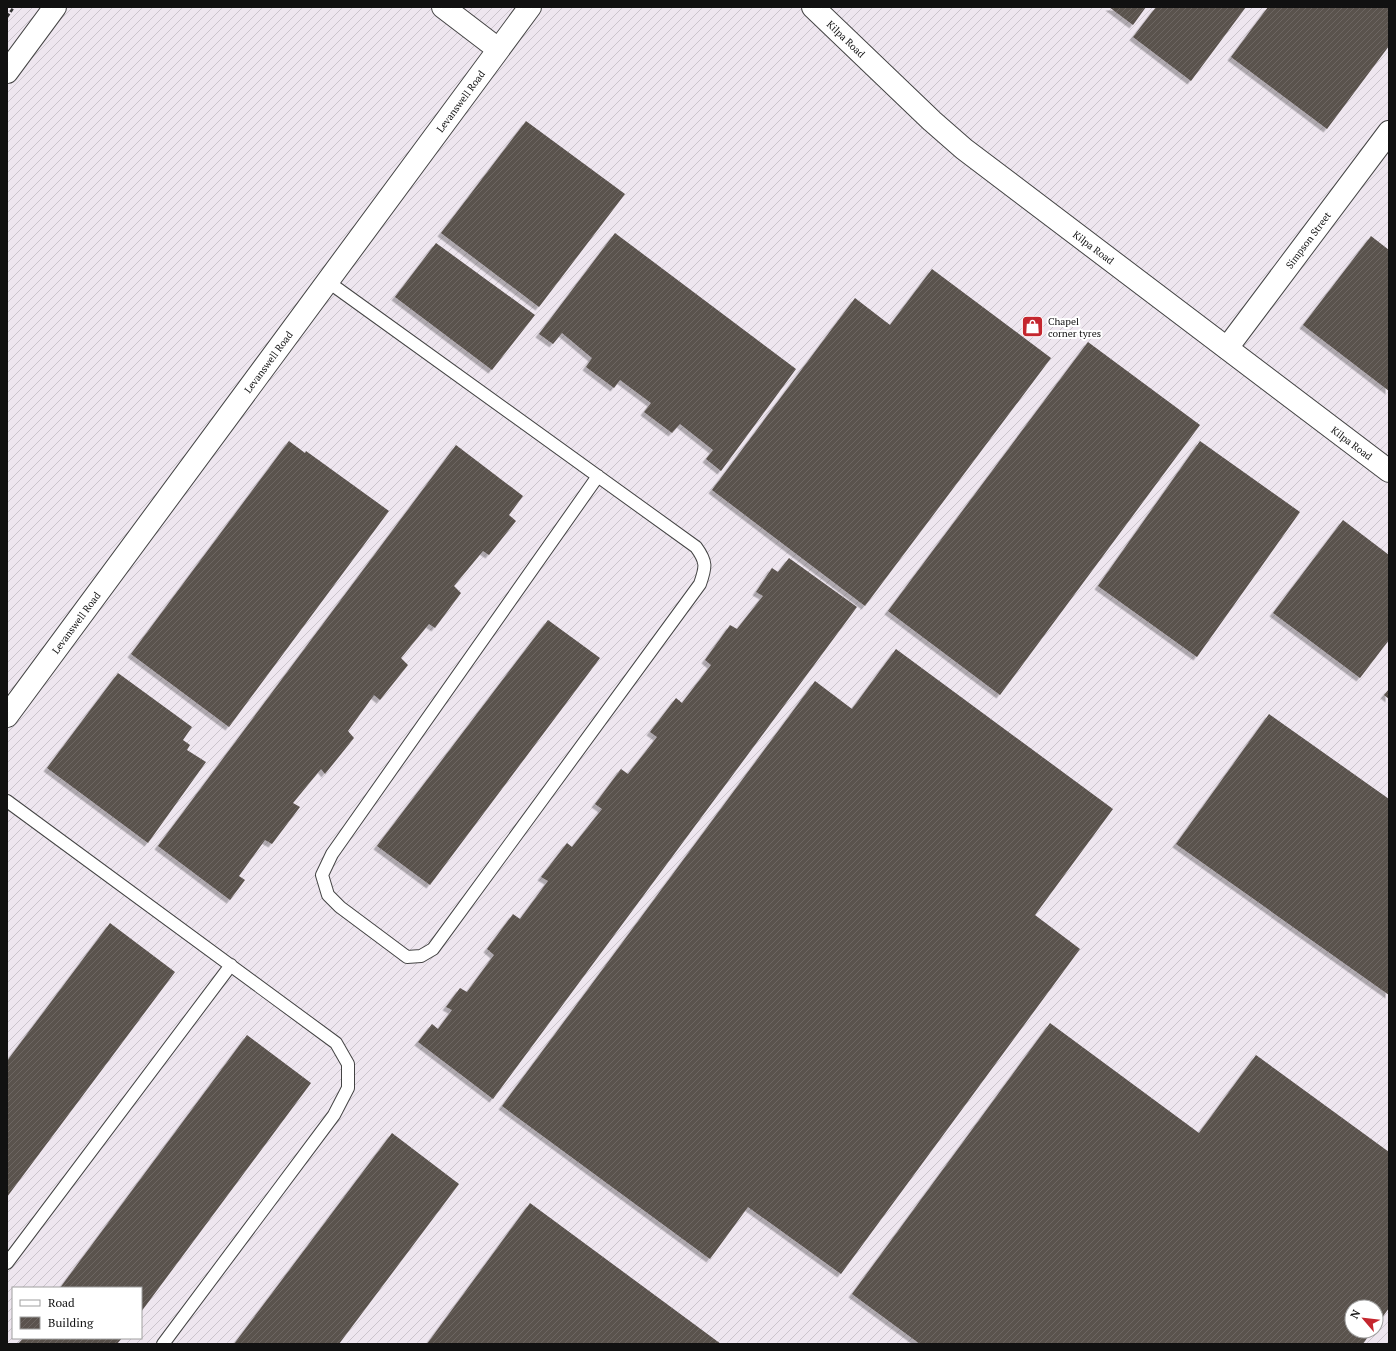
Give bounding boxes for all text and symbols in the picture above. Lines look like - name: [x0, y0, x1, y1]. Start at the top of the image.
- street label: Kilpa Road: [824, 18, 868, 60]
- street label: Levanswell Road: [433, 67, 488, 135]
- street label: Simpson Street: [1282, 209, 1334, 271]
- street label: Kilpa Road: [1071, 228, 1117, 267]
- shop icon: Chapel corner tyres: [1019, 314, 1045, 340]
- place label: Chapel corner tyres: [1048, 315, 1101, 340]
- street label: Levanswell Road: [241, 328, 296, 395]
- street label: Kilpa Road: [1329, 423, 1375, 463]
- street label: Levanswell Road: [49, 589, 103, 656]
- legend: [12, 1287, 142, 1339]
- text: Road: [48, 1295, 75, 1310]
- north arrow: [1344, 1299, 1384, 1339]
- text: N: [1347, 1307, 1364, 1321]
- text: Building: [48, 1315, 94, 1330]

